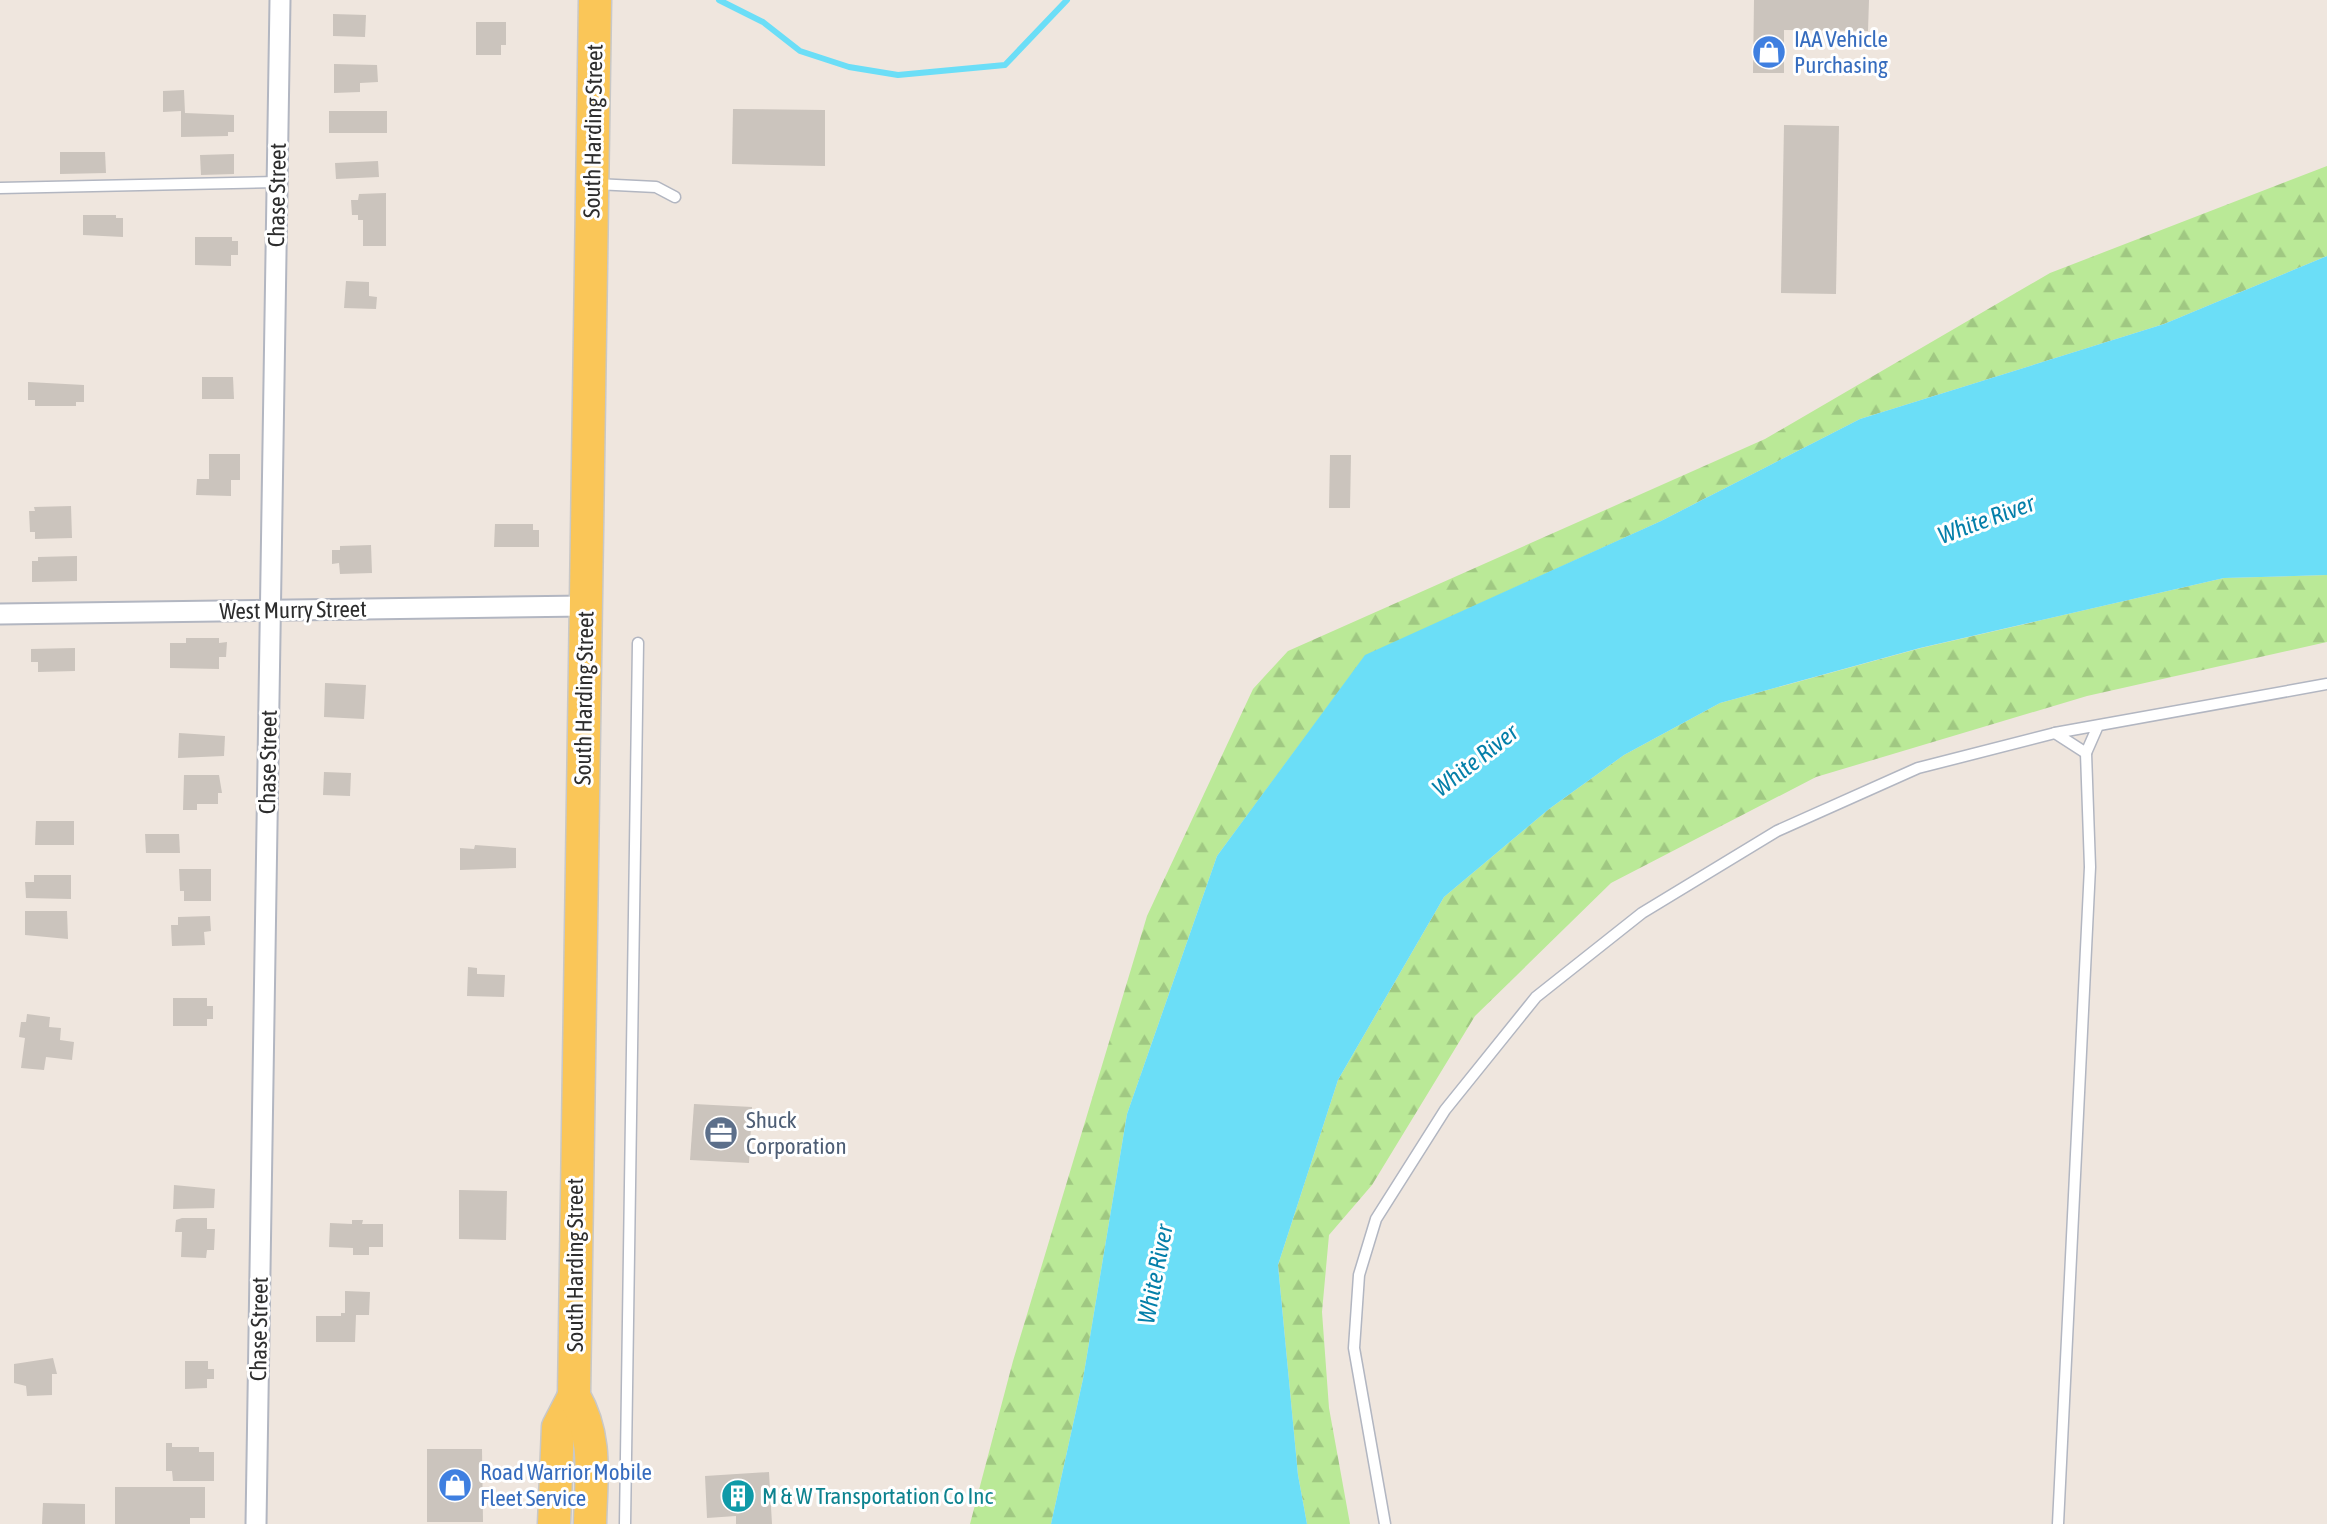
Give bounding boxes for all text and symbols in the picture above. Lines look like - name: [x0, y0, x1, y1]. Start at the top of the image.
- place label: IAA Vehicle Purchasing: [1794, 26, 1888, 78]
- shop icon: IAA Vehicle Purchasing: [1750, 33, 1788, 71]
- street label: South Harding Street: [578, 44, 608, 218]
- street label: Chase Street: [263, 143, 291, 247]
- water label: White River: [1934, 489, 2039, 549]
- street label: West Murry Street: [219, 596, 367, 624]
- street label: South Harding Street: [569, 611, 599, 785]
- street label: Chase Street: [254, 710, 282, 814]
- water label: White River: [1427, 718, 1524, 802]
- place label: Shuck Corporation: [746, 1107, 847, 1159]
- office icon: Shuck Corporation: [702, 1114, 740, 1152]
- street label: South Harding Street: [562, 1178, 588, 1352]
- water label: White River: [1132, 1221, 1178, 1326]
- street label: Chase Street: [245, 1277, 273, 1381]
- place label: Road Warrior Mobile Fleet Service: [480, 1459, 652, 1511]
- shop icon: Road Warrior Mobile Fleet Service: [436, 1466, 474, 1504]
- building icon: M & W Transportation Co Inc: [719, 1477, 757, 1515]
- place label: M & W Transportation Co Inc: [762, 1483, 993, 1509]

